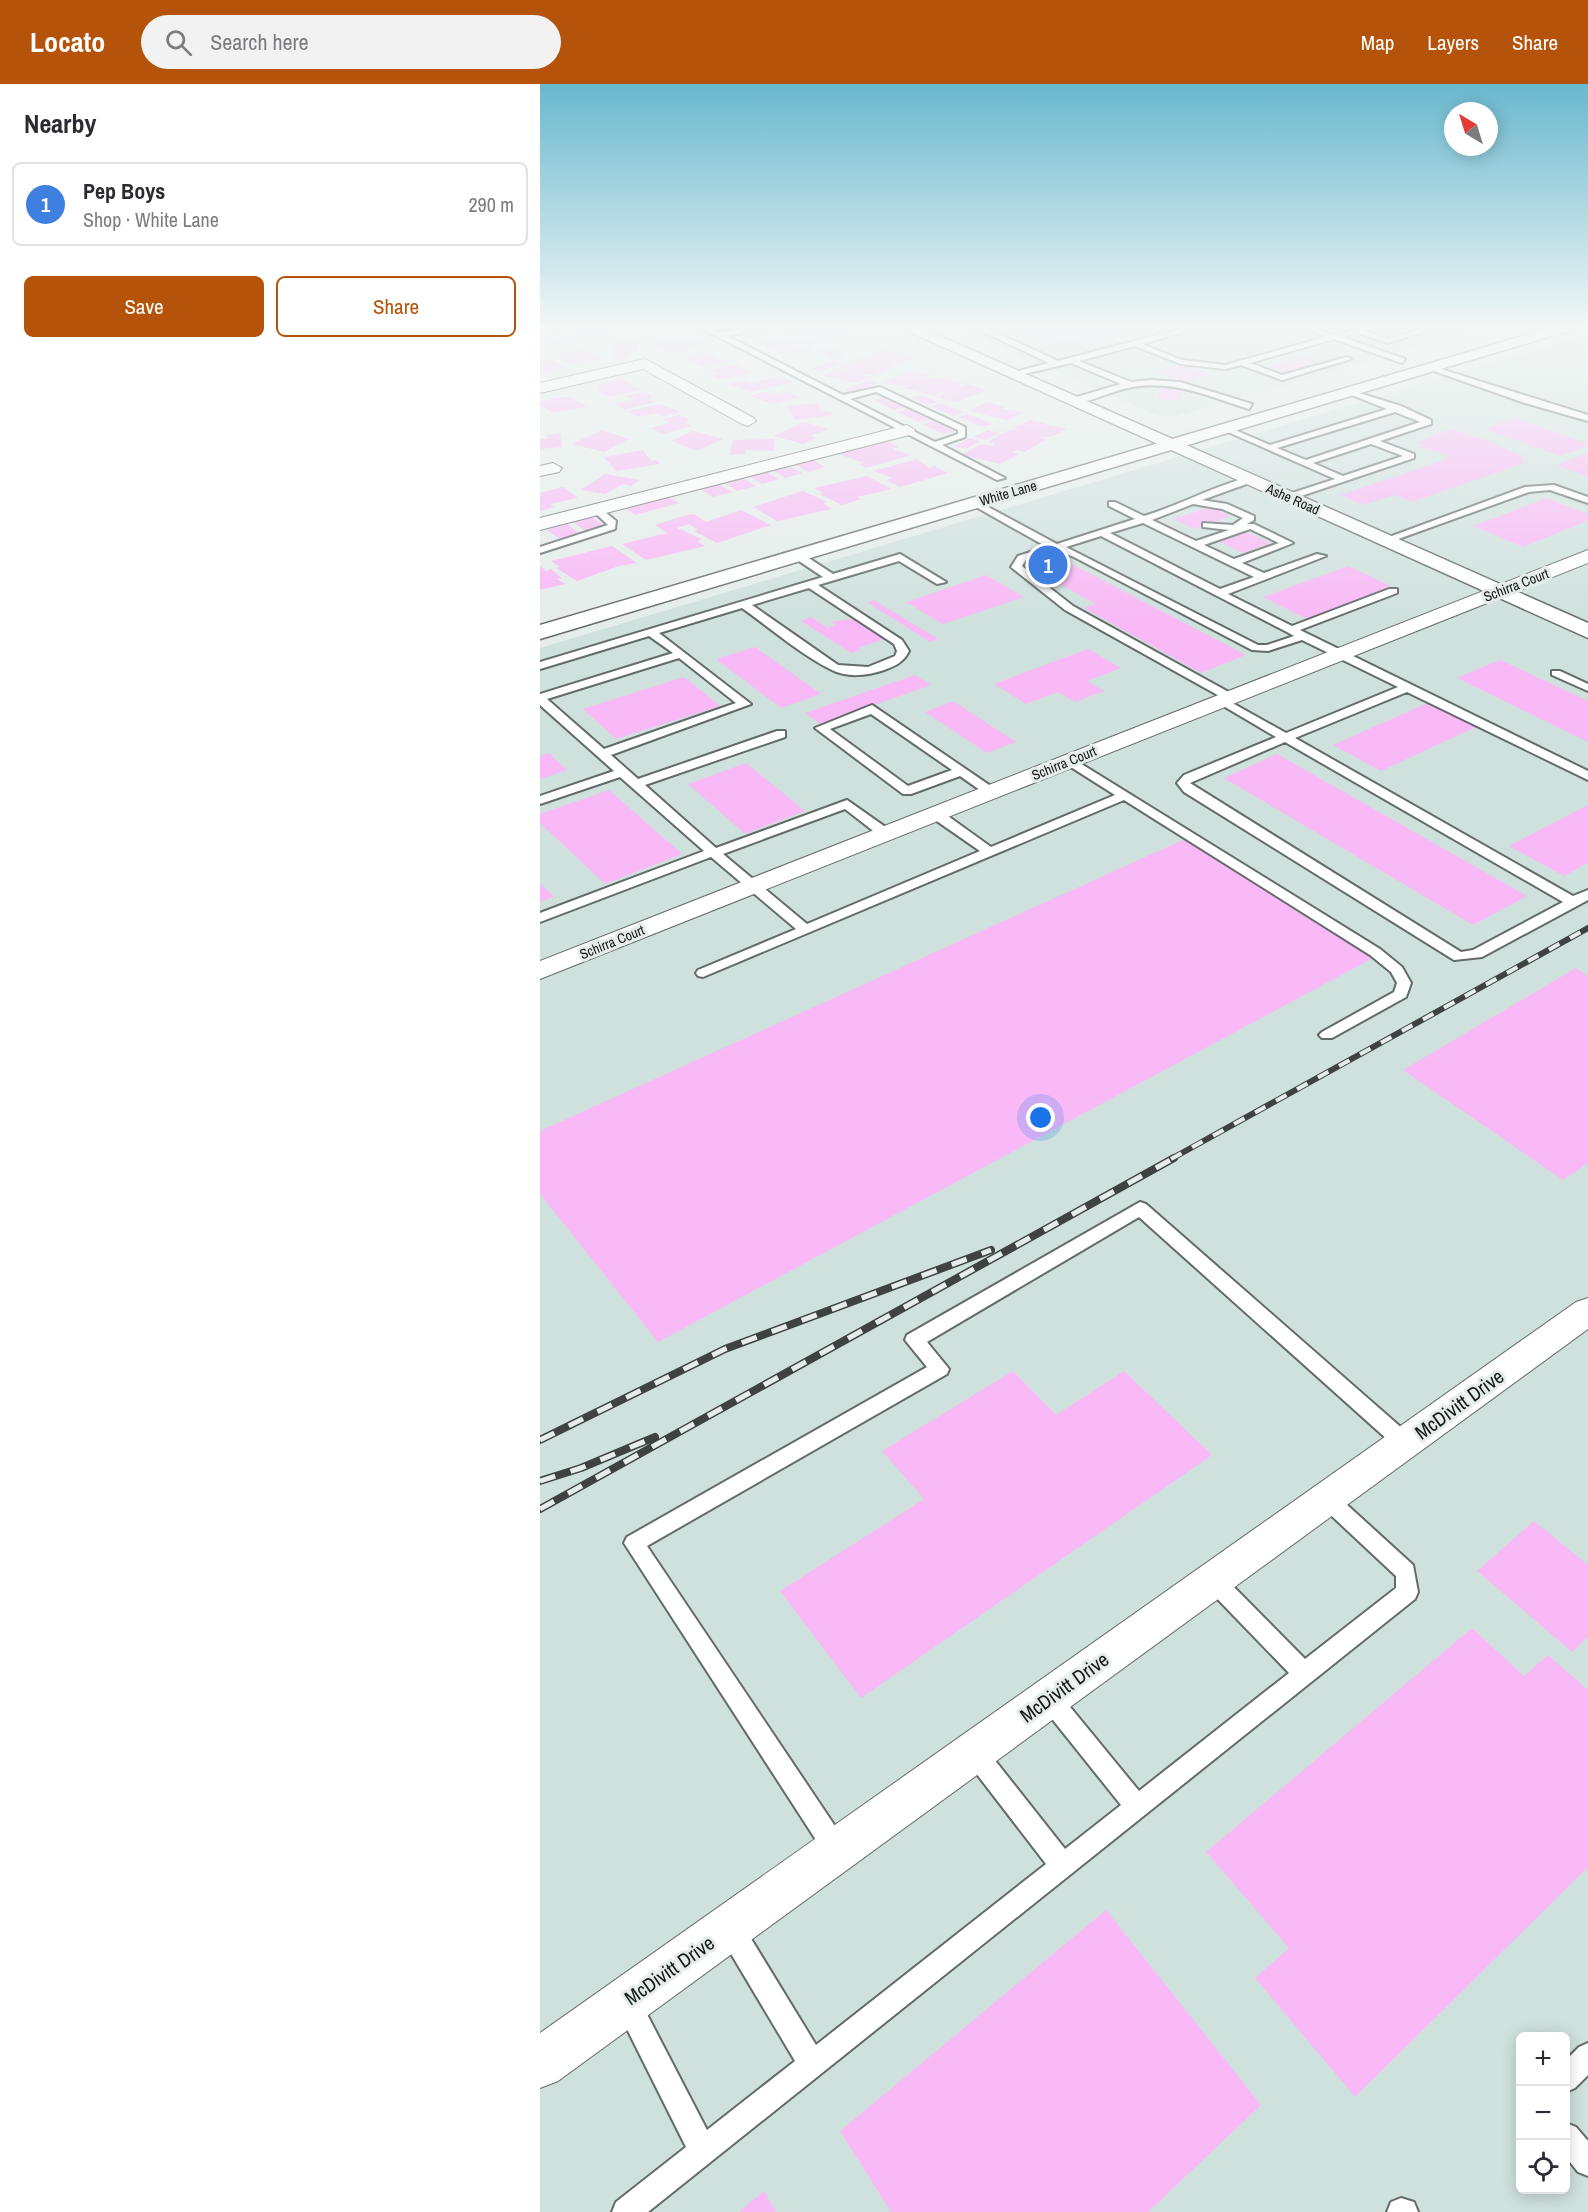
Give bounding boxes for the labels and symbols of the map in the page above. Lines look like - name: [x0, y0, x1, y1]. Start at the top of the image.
- north arrow: [1444, 102, 1498, 156]
- street label: White Lane: [977, 476, 1039, 510]
- street label: Ashe Road: [1262, 479, 1323, 519]
- pin: 1: [1028, 542, 1068, 588]
- street label: Schirra Court: [1481, 564, 1551, 606]
- street label: Schirra Court: [1029, 742, 1099, 784]
- street label: Schirra Court: [577, 921, 647, 963]
- your location: [1026, 1103, 1055, 1132]
- street label: McDivitt Drive: [1409, 1363, 1509, 1445]
- street label: McDivitt Drive: [1014, 1646, 1114, 1728]
- street label: McDivitt Drive: [619, 1929, 719, 2011]

